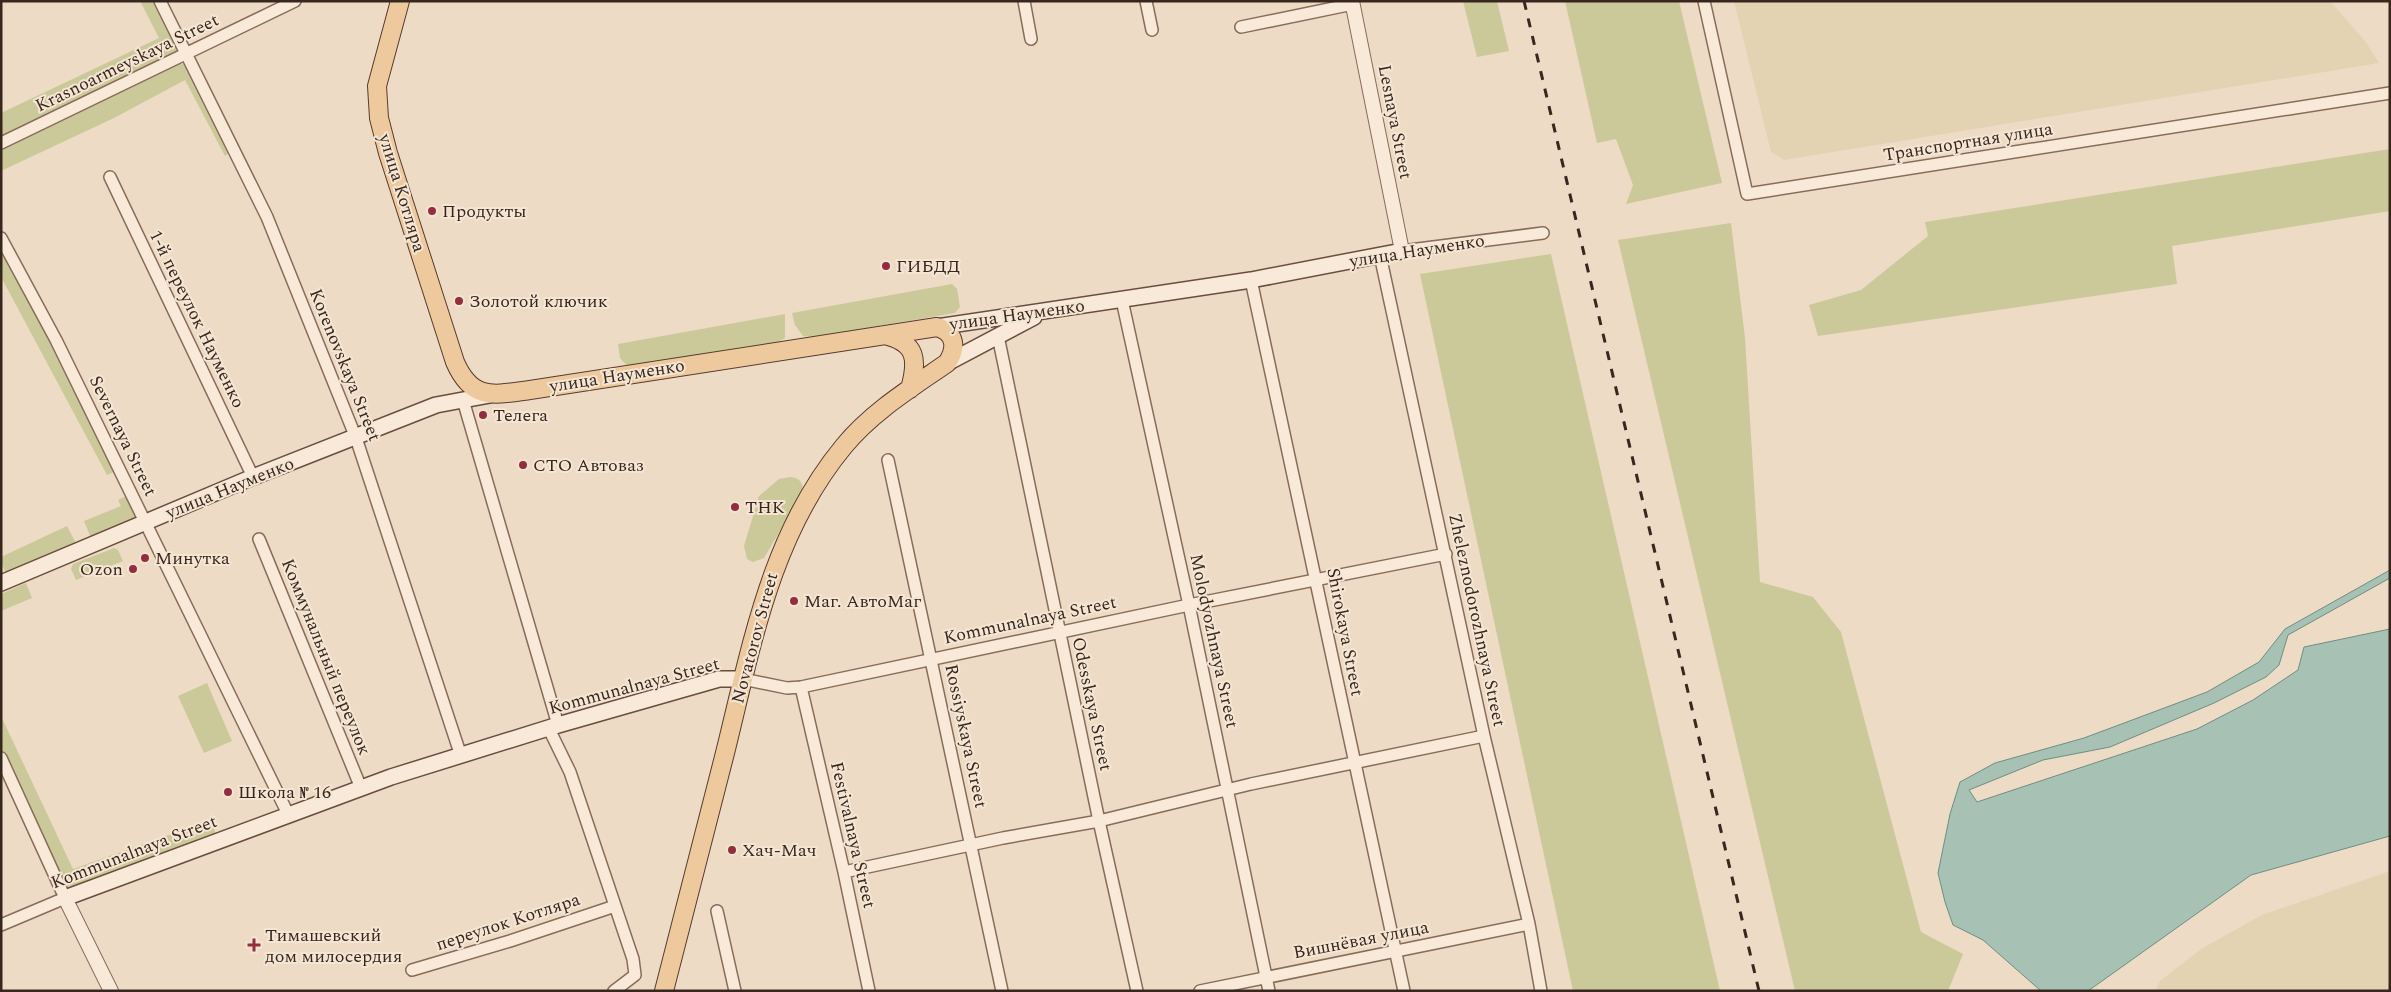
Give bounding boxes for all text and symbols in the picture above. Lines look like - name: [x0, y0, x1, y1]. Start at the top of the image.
- street label: Krasnoarmeyskaya Street: [31, 7, 223, 119]
- street label: Lesnaya Street: [1371, 62, 1419, 182]
- street label: Транспортная улица: [1881, 115, 2055, 169]
- street label: улица Котляра: [371, 129, 433, 256]
- place label: Продукты: [442, 198, 527, 225]
- marker: Продукты: [426, 205, 438, 217]
- street label: 1-й переулок Науменко: [142, 225, 252, 413]
- street label: улица Науменко: [1347, 227, 1486, 275]
- place label: ГИБДД: [896, 253, 960, 280]
- marker: ГИБДД: [880, 260, 892, 272]
- street label: Korenovskaya Street: [302, 285, 388, 445]
- place label: Золотой ключик: [469, 288, 608, 315]
- street label: улица Науменко: [947, 292, 1086, 338]
- marker: Золотой ключик: [453, 295, 465, 307]
- street label: улица Науменко: [547, 352, 686, 400]
- street label: Severnaya Street: [82, 371, 164, 501]
- place label: Телега: [493, 402, 548, 429]
- marker: Телега: [477, 409, 489, 421]
- street label: улица Науменко: [161, 450, 298, 526]
- place label: СТО Автоваз: [533, 452, 644, 479]
- marker: СТО Автоваз: [517, 459, 529, 471]
- place label: ТНК: [745, 494, 785, 521]
- marker: ТНК: [729, 501, 741, 513]
- street label: Zheleznodorozhnaya Street: [1441, 511, 1513, 729]
- place label: Минутка: [155, 545, 230, 572]
- street label: Molodyozhnaya Street: [1182, 551, 1246, 731]
- marker: Минутка: [139, 552, 151, 564]
- street label: Коммунальный переулок: [274, 555, 378, 759]
- place label: Ozon: [80, 556, 123, 583]
- marker: Ozon: [127, 563, 139, 575]
- street label: Shirokaya Street: [1319, 566, 1371, 698]
- street label: Novatorov Street: [725, 569, 785, 707]
- place label: Маг. АвтоМаг: [804, 588, 921, 615]
- street label: Kommunalnaya Street: [941, 588, 1119, 652]
- marker: Маг. АвтоМаг: [788, 595, 800, 607]
- street label: Odesskaya Street: [1065, 635, 1119, 773]
- street label: Kommunalnaya Street: [545, 650, 723, 722]
- street label: Rossiyskaya Street: [938, 661, 994, 811]
- street label: Festivalnaya Street: [823, 759, 883, 911]
- place label: Школа № 16: [238, 779, 331, 806]
- marker: Школа № 16: [222, 786, 234, 798]
- street label: Kommunalnaya Street: [47, 808, 221, 896]
- place label: Хач-Мач: [742, 837, 816, 864]
- marker: Хач-Мач: [726, 844, 738, 856]
- street label: переулок Котляра: [432, 886, 584, 958]
- street label: Вишнёвая улица: [1291, 914, 1431, 966]
- place label: Тимашевский дом милосердия: [265, 922, 402, 970]
- marker: Тимашевский дом милосердия: [247, 938, 261, 952]

